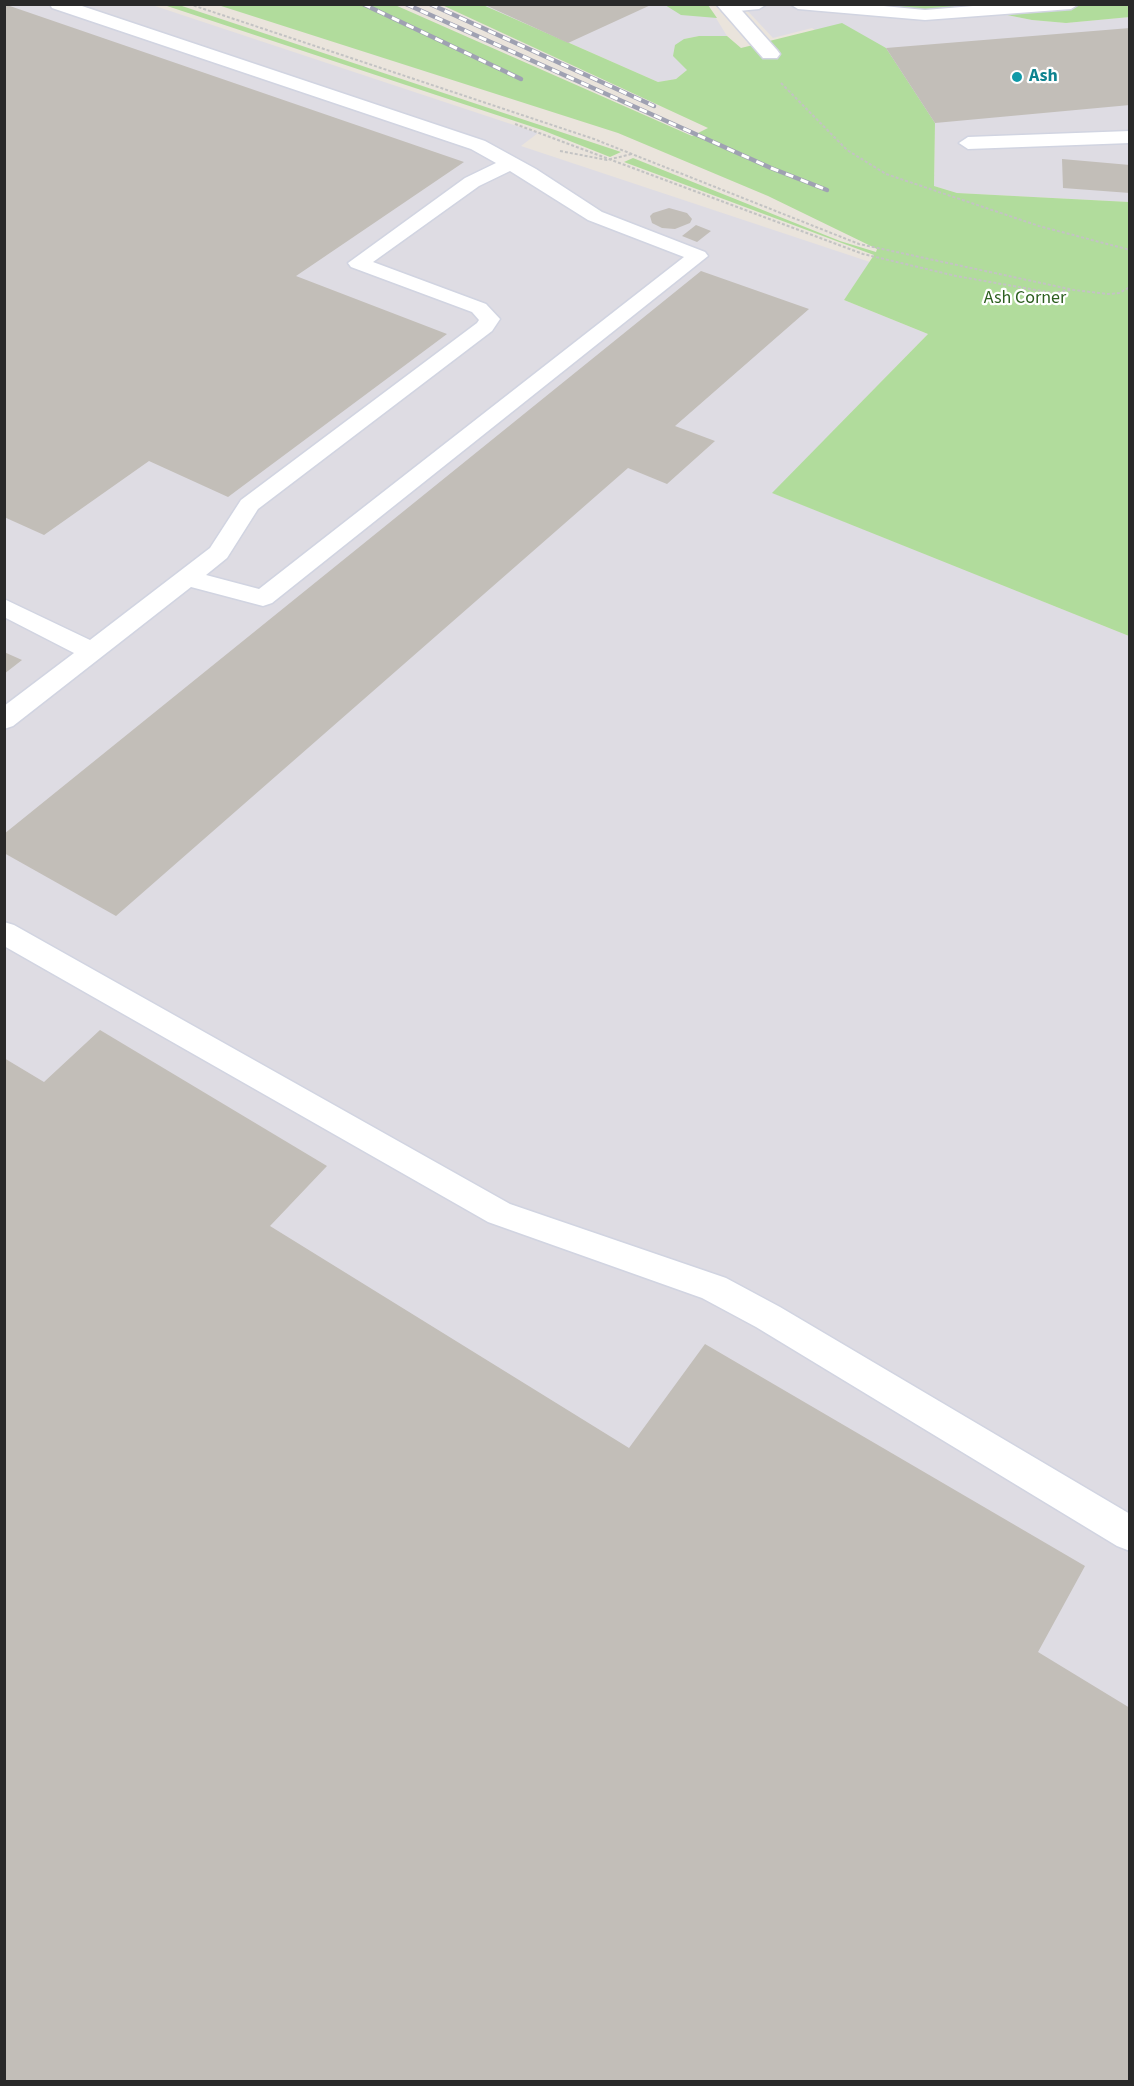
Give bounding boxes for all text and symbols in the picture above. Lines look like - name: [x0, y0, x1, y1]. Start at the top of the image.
- place label: Ash: [1029, 66, 1058, 88]
- marker: Ash: [1010, 70, 1024, 84]
- park label: Ash Corner: [984, 288, 1066, 310]

